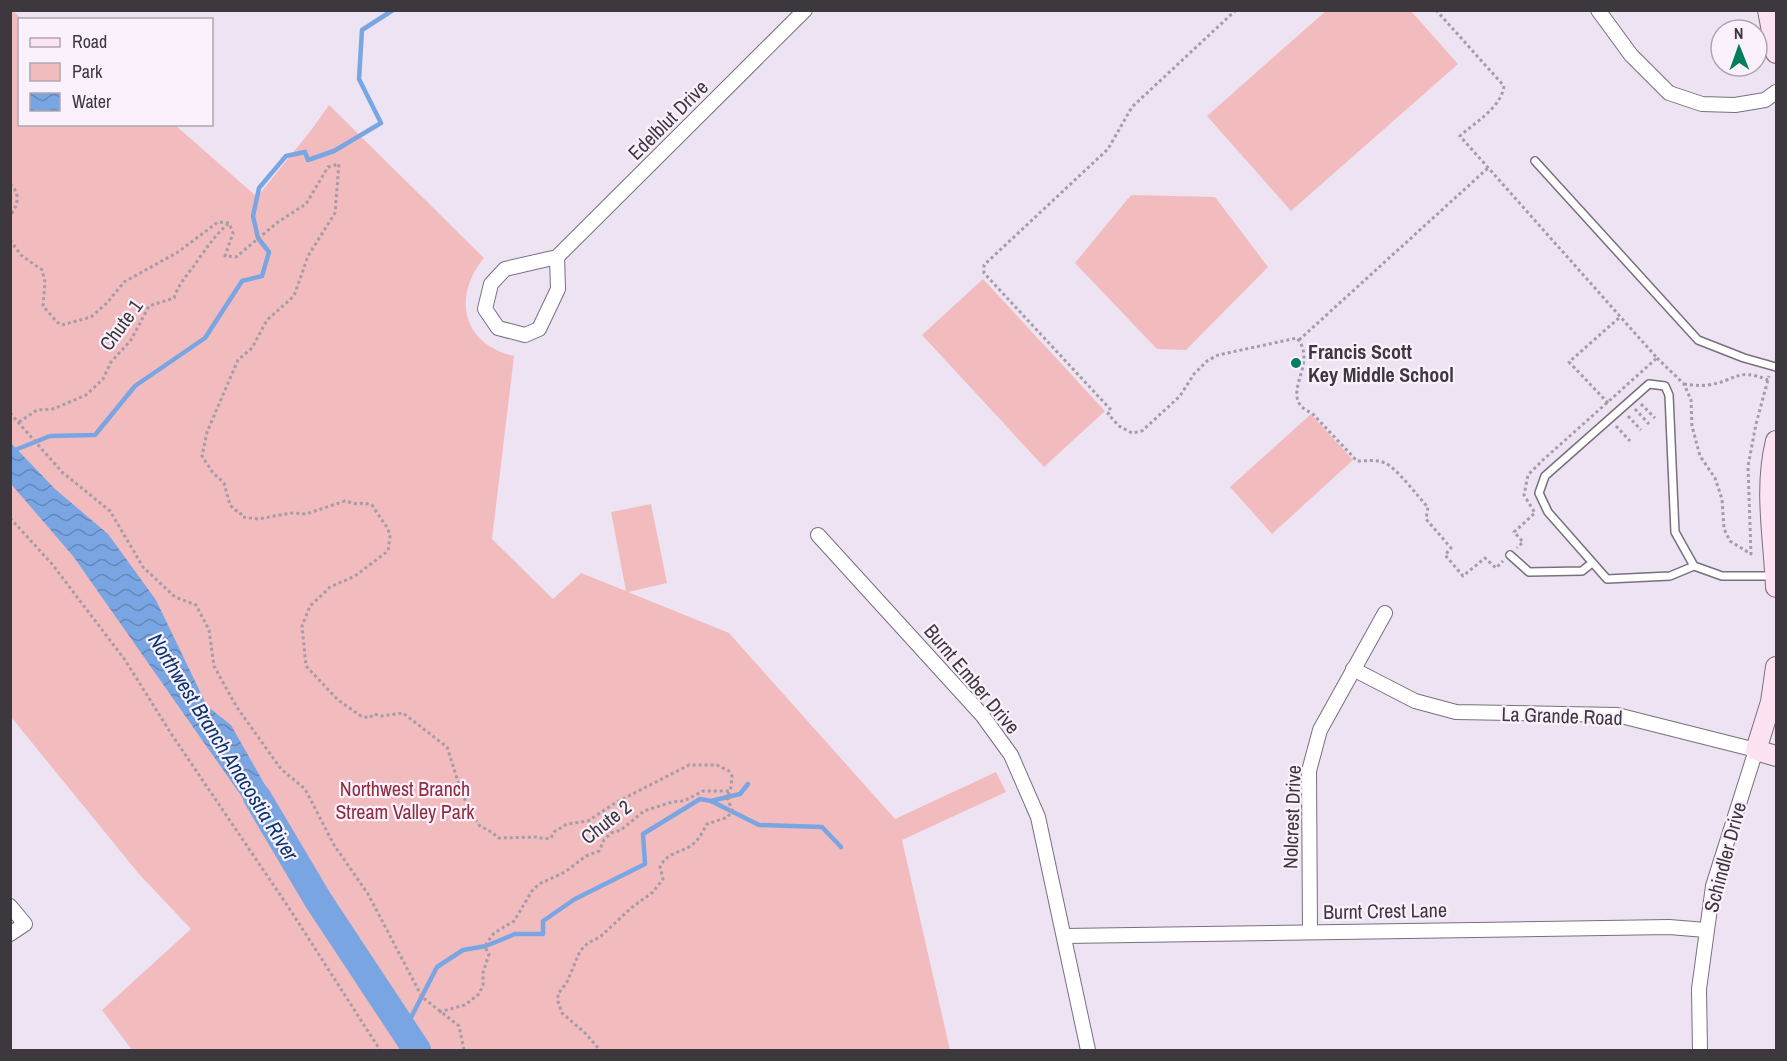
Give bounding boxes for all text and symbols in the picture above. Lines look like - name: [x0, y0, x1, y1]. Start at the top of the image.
- legend: [18, 18, 213, 126]
- north arrow: [1709, 18, 1769, 78]
- text: N: [1734, 22, 1744, 44]
- text: Road: [72, 29, 107, 54]
- text: Park: [72, 59, 103, 84]
- street label: Edelblut Drive: [622, 74, 714, 166]
- text: Water: [72, 89, 111, 114]
- street label: Chute 1: [93, 294, 148, 356]
- place label: Francis Scott Key Middle School: [1308, 338, 1454, 388]
- marker: Francis Scott Key Middle School: [1289, 356, 1303, 370]
- street label: Burnt Ember Drive: [918, 618, 1026, 739]
- water label: Northwest Branch Anacostia River: [141, 628, 306, 867]
- street label: La Grande Road: [1501, 700, 1623, 731]
- street label: Nolcrest Drive: [1276, 765, 1307, 869]
- park label: Northwest Branch Stream Valley Park: [335, 775, 475, 825]
- street label: Chute 2: [575, 793, 637, 850]
- street label: Schindler Drive: [1697, 799, 1752, 915]
- street label: Burnt Crest Lane: [1323, 896, 1447, 925]

